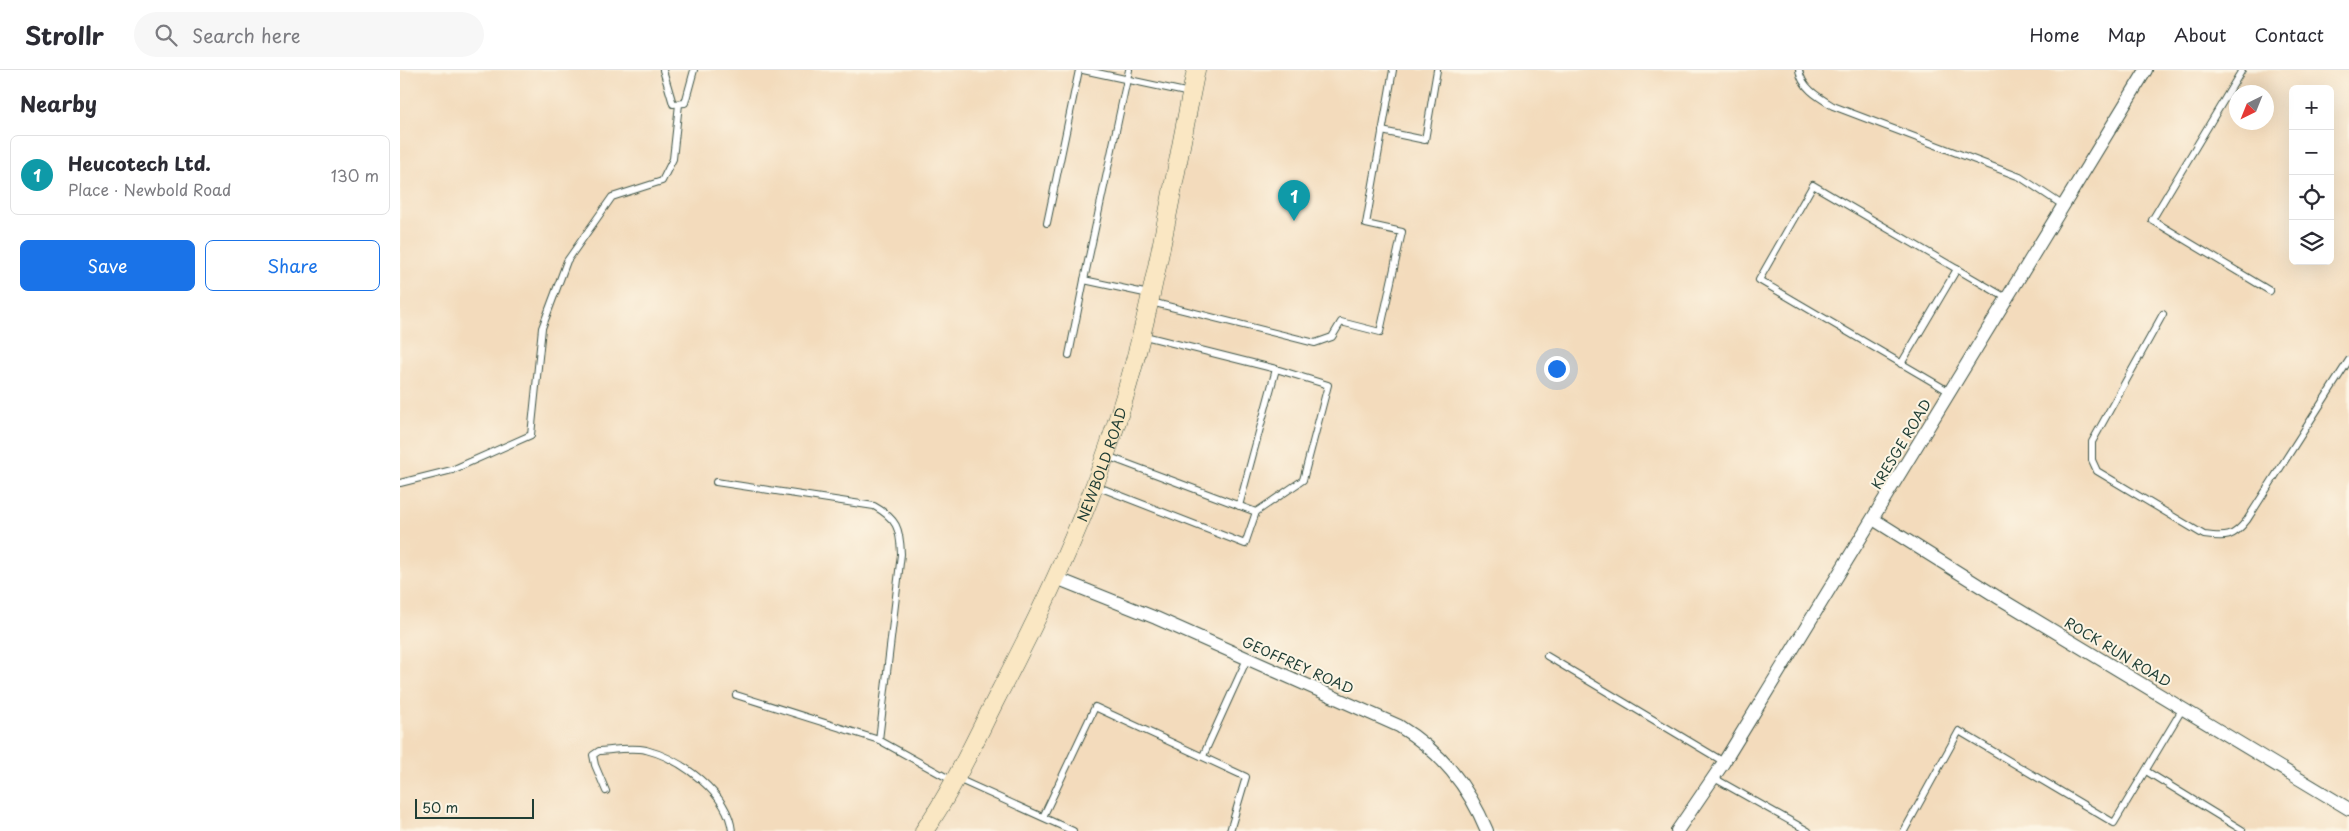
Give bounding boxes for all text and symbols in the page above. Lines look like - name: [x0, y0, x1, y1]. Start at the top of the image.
- search box: [134, 12, 484, 57]
- text: Strollr: [25, 17, 104, 53]
- icon: search: [152, 21, 180, 49]
- text: Search here: [192, 21, 301, 49]
- text: Home: [2029, 21, 2079, 48]
- text: Map: [2107, 21, 2146, 48]
- text: About: [2174, 21, 2226, 48]
- text: Contact: [2254, 21, 2324, 48]
- north arrow: [2229, 85, 2274, 130]
- map controls: [2289, 85, 2334, 265]
- button: +: [2289, 85, 2334, 130]
- text: Nearby: [20, 87, 97, 119]
- button: −: [2289, 130, 2334, 175]
- text: Heucotech Ltd.: [68, 149, 211, 177]
- text: 1: [33, 163, 41, 187]
- text: 130 m: [331, 163, 379, 187]
- button: locate: [2289, 175, 2334, 220]
- text: Place · Newbold Road: [68, 177, 231, 201]
- pin: 1: [1278, 180, 1310, 221]
- button: layers: [2289, 220, 2334, 265]
- button: Save: [20, 240, 195, 291]
- button: Share: [205, 240, 380, 291]
- your location: [1544, 356, 1570, 382]
- street label: KRESGE ROAD: [1866, 395, 1936, 493]
- street label: NEWBOLD ROAD: [1071, 404, 1131, 525]
- street label: ROCK RUN ROAD: [2061, 612, 2175, 692]
- street label: GEOFFREY ROAD: [1239, 631, 1357, 699]
- scale bar: [415, 796, 534, 819]
- text: 50 m: [422, 797, 458, 818]

